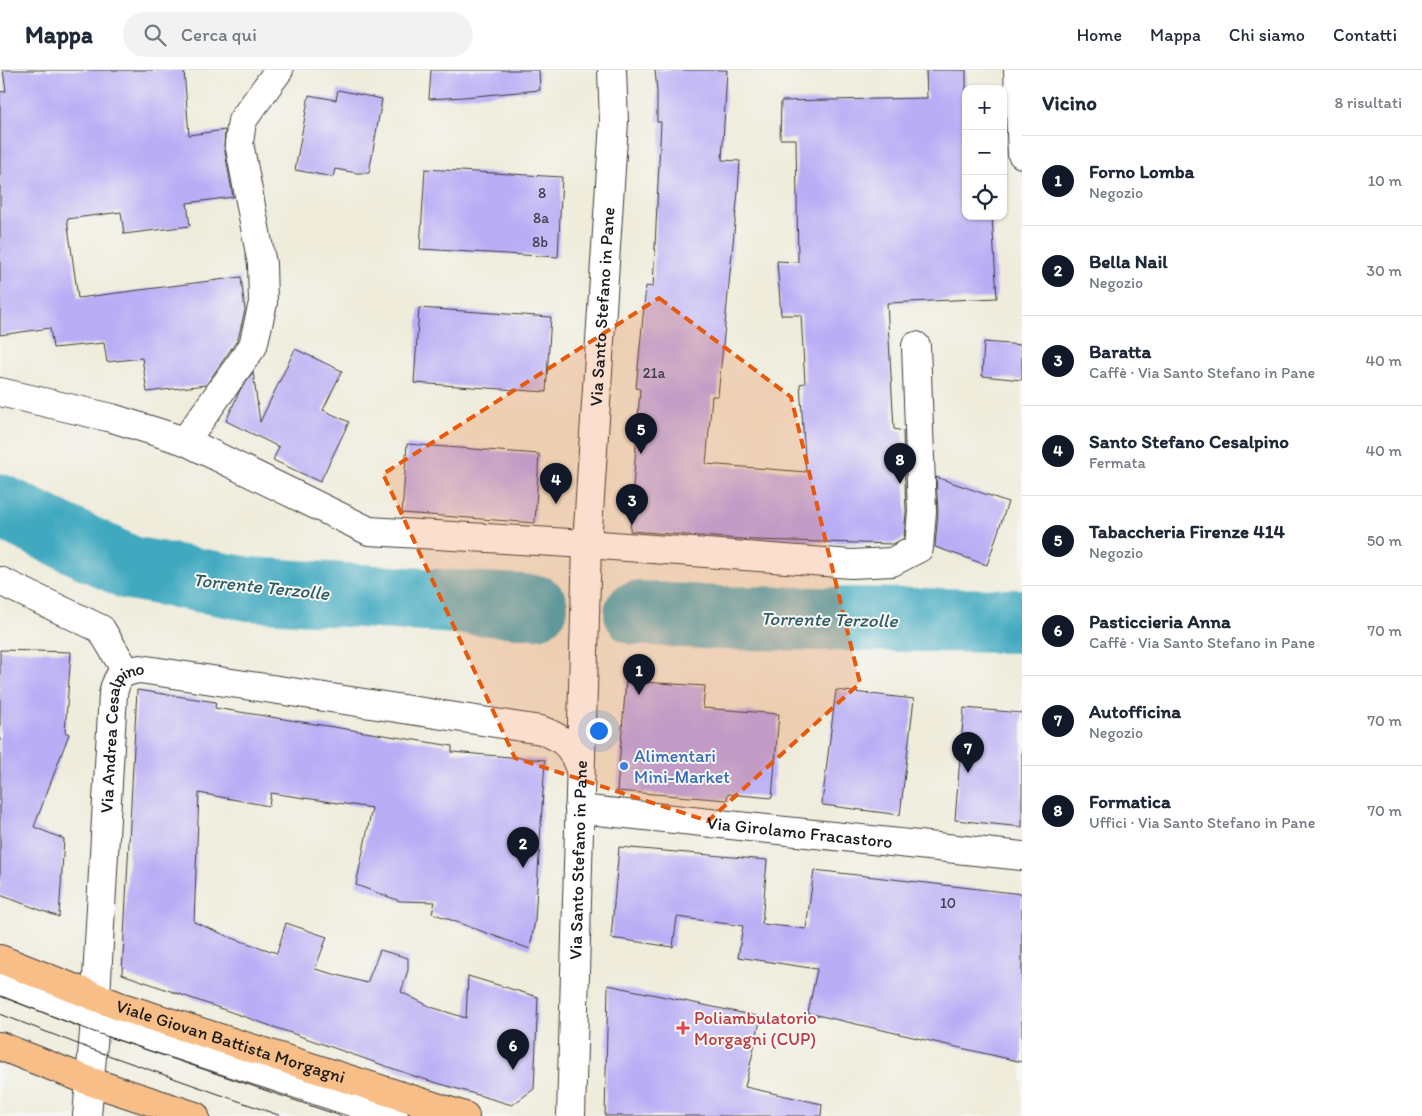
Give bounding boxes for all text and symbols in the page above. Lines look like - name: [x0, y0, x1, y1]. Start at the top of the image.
- search box: [123, 12, 473, 57]
- text: Mappa: [25, 20, 93, 49]
- icon: search: [141, 21, 169, 49]
- text: Cerca qui: [181, 23, 257, 46]
- text: Home: [1077, 24, 1122, 46]
- text: Mappa: [1150, 24, 1201, 46]
- text: Chi siamo: [1229, 24, 1305, 46]
- text: Contatti: [1333, 24, 1397, 46]
- map controls: [962, 85, 1007, 220]
- button: +: [962, 85, 1007, 130]
- text: Vicino: [1042, 90, 1097, 115]
- text: 8 risultati: [1334, 93, 1402, 112]
- button: −: [962, 130, 1007, 175]
- text: Forno Lomba: [1089, 160, 1195, 183]
- text: 1: [1054, 171, 1062, 190]
- text: 10 m: [1368, 171, 1402, 190]
- button: locate: [962, 175, 1007, 220]
- text: Negozio: [1089, 183, 1143, 202]
- house number: 8: [538, 184, 546, 202]
- street label: Via Santo Stefano in Pane: [585, 206, 620, 407]
- house number: 8a: [533, 209, 549, 227]
- house number: 8b: [532, 233, 548, 251]
- text: Bella Nail: [1089, 250, 1168, 273]
- text: 2: [1054, 261, 1062, 280]
- text: 30 m: [1366, 261, 1402, 280]
- text: Negozio: [1089, 273, 1143, 292]
- text: Baratta: [1089, 340, 1151, 363]
- text: 3: [1054, 351, 1062, 370]
- text: 40 m: [1365, 351, 1402, 370]
- text: Caffè · Via Santo Stefano in Pane: [1089, 363, 1315, 382]
- house number: 21a: [643, 364, 666, 382]
- pin: 5: [625, 413, 657, 454]
- text: Santo Stefano Cesalpino: [1089, 430, 1289, 453]
- text: 4: [1053, 441, 1063, 460]
- text: 40 m: [1365, 441, 1402, 460]
- pin: 8: [884, 443, 916, 484]
- text: Fermata: [1089, 453, 1146, 472]
- pin: 4: [540, 463, 572, 504]
- pin: 3: [616, 484, 648, 525]
- text: Tabaccheria Firenze 414: [1089, 520, 1285, 543]
- text: 5: [1054, 531, 1062, 550]
- text: 50 m: [1367, 531, 1402, 550]
- text: Negozio: [1089, 543, 1143, 562]
- water label: Torrente Terzolle: [192, 568, 331, 605]
- water label: Torrente Terzolle: [760, 607, 899, 632]
- text: Pasticcieria Anna: [1089, 610, 1231, 633]
- text: 6: [1054, 621, 1062, 640]
- text: 70 m: [1367, 621, 1402, 640]
- text: Caffè · Via Santo Stefano in Pane: [1089, 633, 1315, 652]
- pin: 1: [623, 654, 655, 695]
- street label: Via Andrea Cesalpino: [95, 657, 146, 814]
- text: Autofficina: [1089, 700, 1181, 723]
- text: 7: [1054, 711, 1062, 730]
- text: 70 m: [1367, 711, 1402, 730]
- your location: [586, 718, 612, 744]
- text: Negozio: [1089, 723, 1143, 742]
- pin: 7: [952, 732, 984, 773]
- place label: Alimentari Mini-Market: [634, 745, 730, 788]
- street label: Via Santo Stefano in Pane: [564, 760, 592, 960]
- marker: Alimentari Mini-Market: [618, 760, 630, 772]
- text: Formatica: [1089, 790, 1171, 813]
- text: 8: [1054, 801, 1062, 820]
- text: 70 m: [1367, 801, 1402, 820]
- street label: Via Girolamo Fracastoro: [706, 812, 894, 853]
- text: Uffici · Via Santo Stefano in Pane: [1089, 813, 1315, 832]
- pin: 2: [507, 827, 539, 868]
- house number: 10: [940, 894, 956, 912]
- street label: Viale Giovan Battista Morgagni: [113, 995, 348, 1088]
- place label: Poliambulatorio Morgagni (CUP): [694, 1007, 817, 1050]
- marker: Poliambulatorio Morgagni (CUP): [676, 1021, 690, 1035]
- pin: 6: [497, 1029, 529, 1070]

